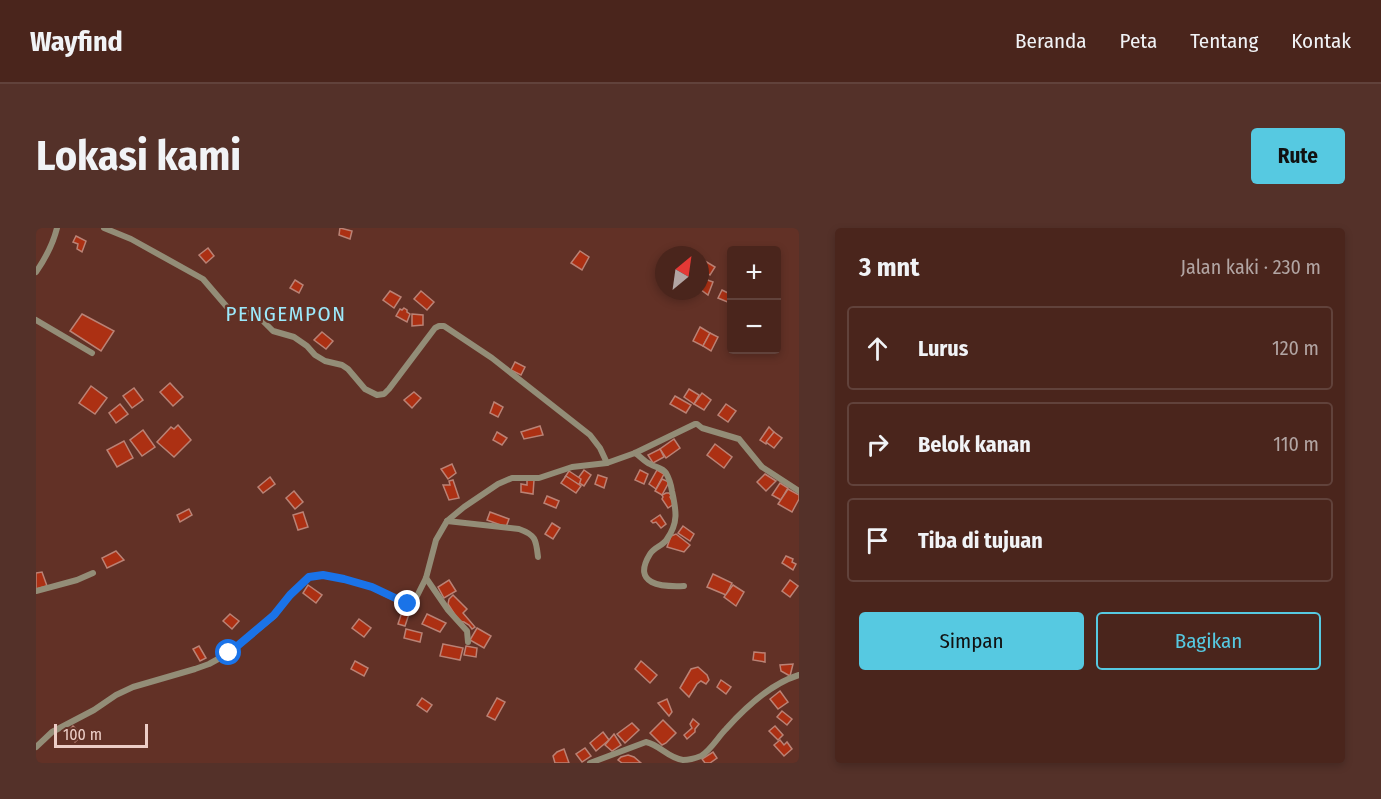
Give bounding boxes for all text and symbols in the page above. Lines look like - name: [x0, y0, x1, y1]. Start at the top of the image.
- text: Wayfind: [30, 25, 123, 58]
- text: Beranda: [1015, 28, 1087, 54]
- text: Peta: [1120, 28, 1157, 54]
- text: Tentang: [1190, 28, 1258, 54]
- text: Kontak: [1291, 28, 1351, 54]
- button: Rute: [1251, 128, 1345, 184]
- text: Lokasi kami: [36, 131, 241, 181]
- north arrow: [655, 246, 709, 300]
- map controls: [727, 246, 781, 354]
- button: +: [727, 246, 781, 300]
- text: 3 mnt: [859, 252, 919, 283]
- text: Jalan kaki · 230 m: [1181, 255, 1321, 279]
- button: −: [727, 300, 781, 354]
- district label: PENGEMPON: [226, 301, 346, 327]
- icon: ahead: [861, 332, 894, 365]
- text: Lurus: [918, 335, 968, 362]
- text: 120 m: [1272, 336, 1319, 360]
- icon: right: [861, 428, 894, 461]
- text: Belok kanan: [918, 431, 1031, 458]
- text: 110 m: [1273, 432, 1319, 456]
- icon: arrive: [861, 524, 894, 557]
- text: Tiba di tujuan: [918, 527, 1043, 554]
- route end: [394, 590, 420, 616]
- button: Simpan: [859, 612, 1084, 670]
- button: Bagikan: [1096, 612, 1321, 670]
- route start: [215, 639, 241, 665]
- scale bar: [54, 721, 148, 748]
- text: 100 m: [63, 725, 102, 744]

